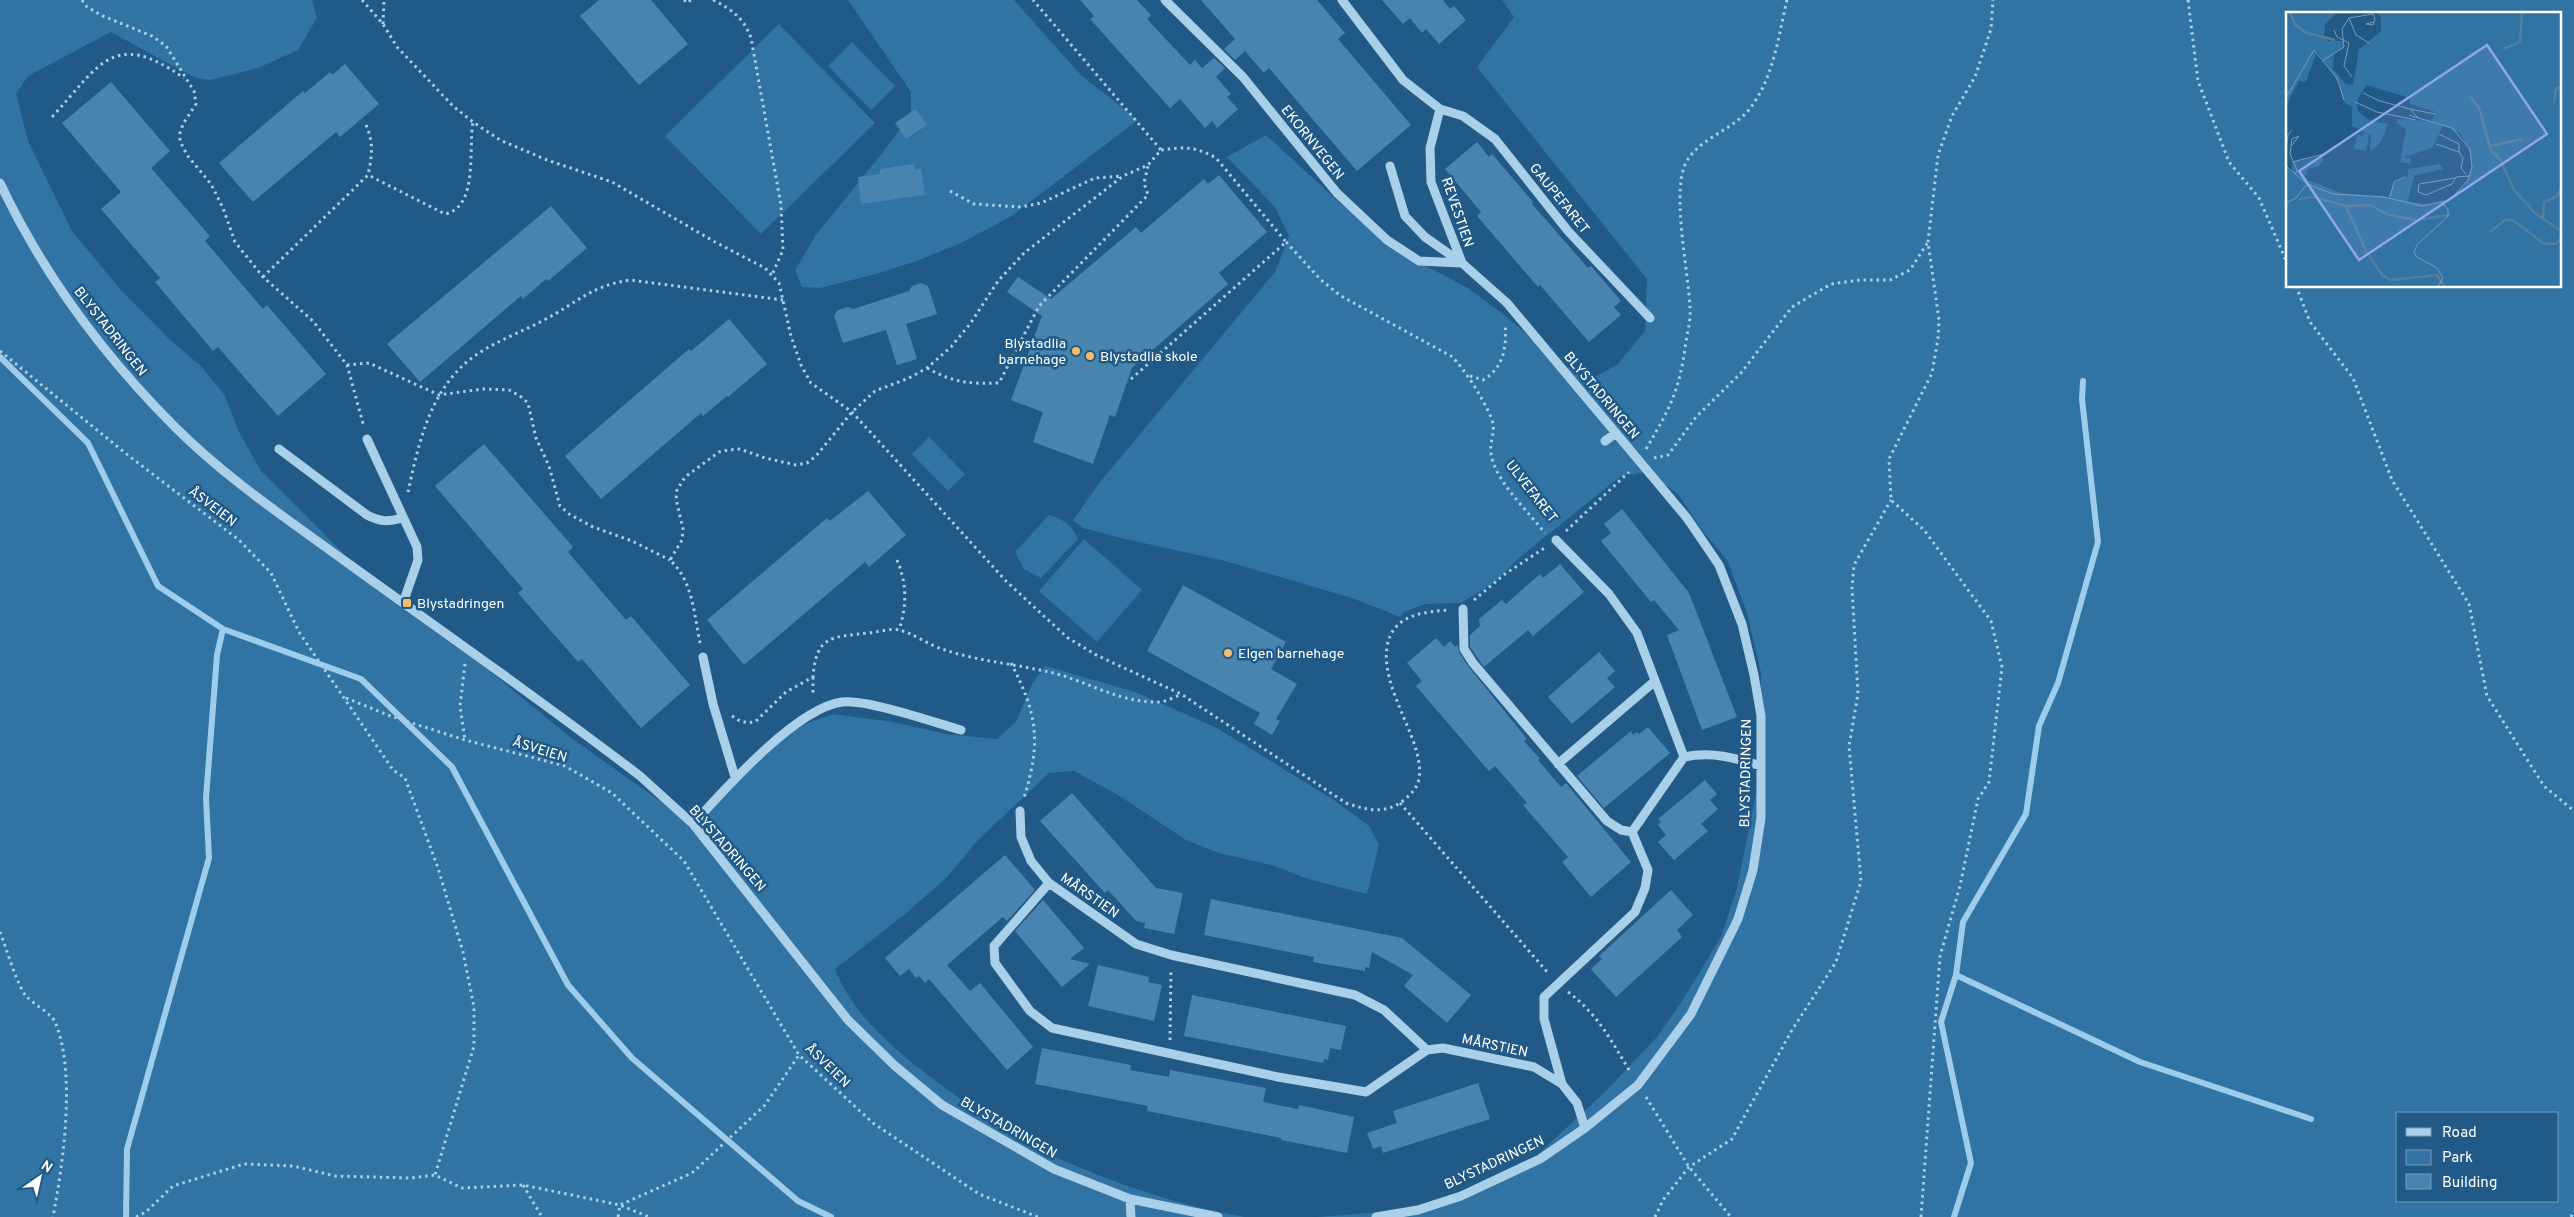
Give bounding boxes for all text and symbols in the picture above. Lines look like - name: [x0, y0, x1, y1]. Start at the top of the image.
- inset map: [2286, 12, 2562, 288]
- street label: EKORNVEGEN: [1277, 102, 1347, 184]
- street label: GAUPEFARET: [1525, 160, 1593, 238]
- street label: REVESTIEN: [1437, 175, 1476, 250]
- street label: BLYSTADRINGEN: [70, 284, 150, 380]
- place label: Blystadlia barnehage: [999, 336, 1066, 369]
- marker: Blystadlia barnehage: [1070, 345, 1082, 357]
- place label: Blystadlia skole: [1100, 349, 1197, 366]
- street label: BLYSTADRINGEN: [1559, 349, 1642, 443]
- marker: Blystadlia skole: [1084, 350, 1096, 362]
- street label: ULVEFARET: [1501, 457, 1560, 526]
- street label: ÅSVEIEN: [184, 483, 240, 531]
- place label: Blystadringen: [417, 596, 504, 613]
- marker: Blystadringen: [401, 597, 413, 609]
- place label: Elgen barnehage: [1238, 646, 1344, 663]
- marker: Elgen barnehage: [1222, 647, 1234, 659]
- street label: BLYSTADRINGEN: [1737, 719, 1756, 827]
- street label: ÅSVEIEN: [510, 734, 569, 767]
- street label: BLYSTADRINGEN: [685, 802, 769, 896]
- street label: MÅRSTIEN: [1057, 870, 1122, 923]
- street label: MÅRSTIEN: [1460, 1031, 1530, 1062]
- street label: ÅSVEIEN: [801, 1040, 853, 1092]
- street label: BLYSTADRINGEN: [957, 1094, 1060, 1163]
- legend: [2396, 1112, 2559, 1202]
- text: Road: [2442, 1124, 2477, 1143]
- street label: BLYSTADRINGEN: [1442, 1133, 1547, 1194]
- text: Park: [2442, 1149, 2473, 1168]
- north arrow: [15, 1152, 65, 1202]
- text: N: [38, 1158, 55, 1177]
- text: Building: [2442, 1174, 2497, 1193]

